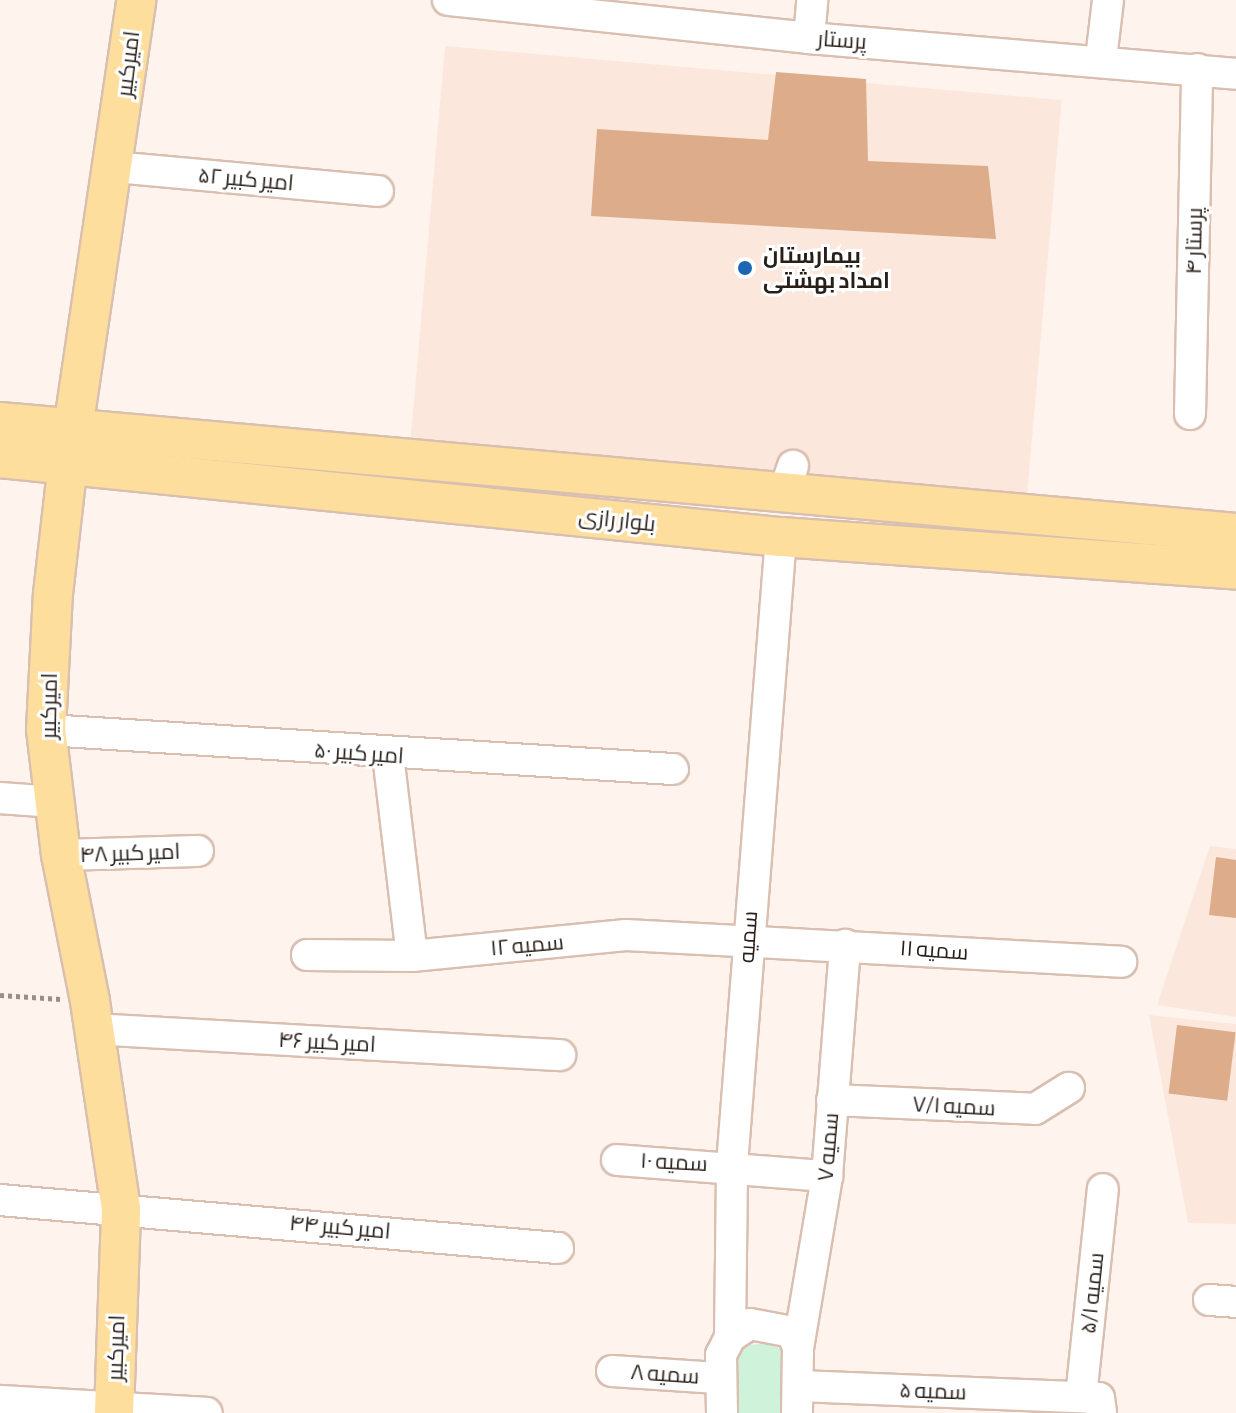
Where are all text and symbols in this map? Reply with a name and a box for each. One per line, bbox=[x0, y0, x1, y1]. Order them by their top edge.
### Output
street label: پرستار bbox=[816, 25, 868, 55]
street label: امیرکبیر bbox=[111, 29, 145, 99]
street label: امیر کبیر ۵۲ bbox=[197, 162, 295, 196]
street label: پرستار ۴ bbox=[1180, 207, 1208, 275]
place label: بیمارستان امداد بهشتی bbox=[763, 242, 890, 294]
marker: بیمارستان امداد بهشتی bbox=[734, 257, 756, 279]
street label: بلوار رازی bbox=[577, 503, 657, 537]
street label: امیرکبیر bbox=[35, 673, 63, 739]
street label: امیر کبیر ۵۰ bbox=[313, 737, 405, 769]
street label: امیر کبیر ۴۸ bbox=[79, 838, 181, 868]
street label: سمیه bbox=[733, 910, 763, 964]
street label: سمیه ۱۲ bbox=[489, 929, 565, 961]
street label: سمیه ۱۱ bbox=[899, 934, 969, 966]
street label: امیر کبیر ۴۶ bbox=[278, 1026, 376, 1058]
street label: سمیه ۷/۱ bbox=[912, 1091, 996, 1121]
street label: سمیه ۷ bbox=[812, 1111, 844, 1183]
street label: سمیه ۱۰ bbox=[640, 1147, 708, 1177]
street label: امیر کبیر ۴۴ bbox=[288, 1209, 392, 1245]
street label: سمیه ۵/۱ bbox=[1075, 1251, 1109, 1335]
street label: امیرکبیر bbox=[102, 1314, 130, 1382]
street label: سمیه ۸ bbox=[630, 1358, 700, 1390]
street label: سمیه ۵ bbox=[899, 1377, 967, 1405]

